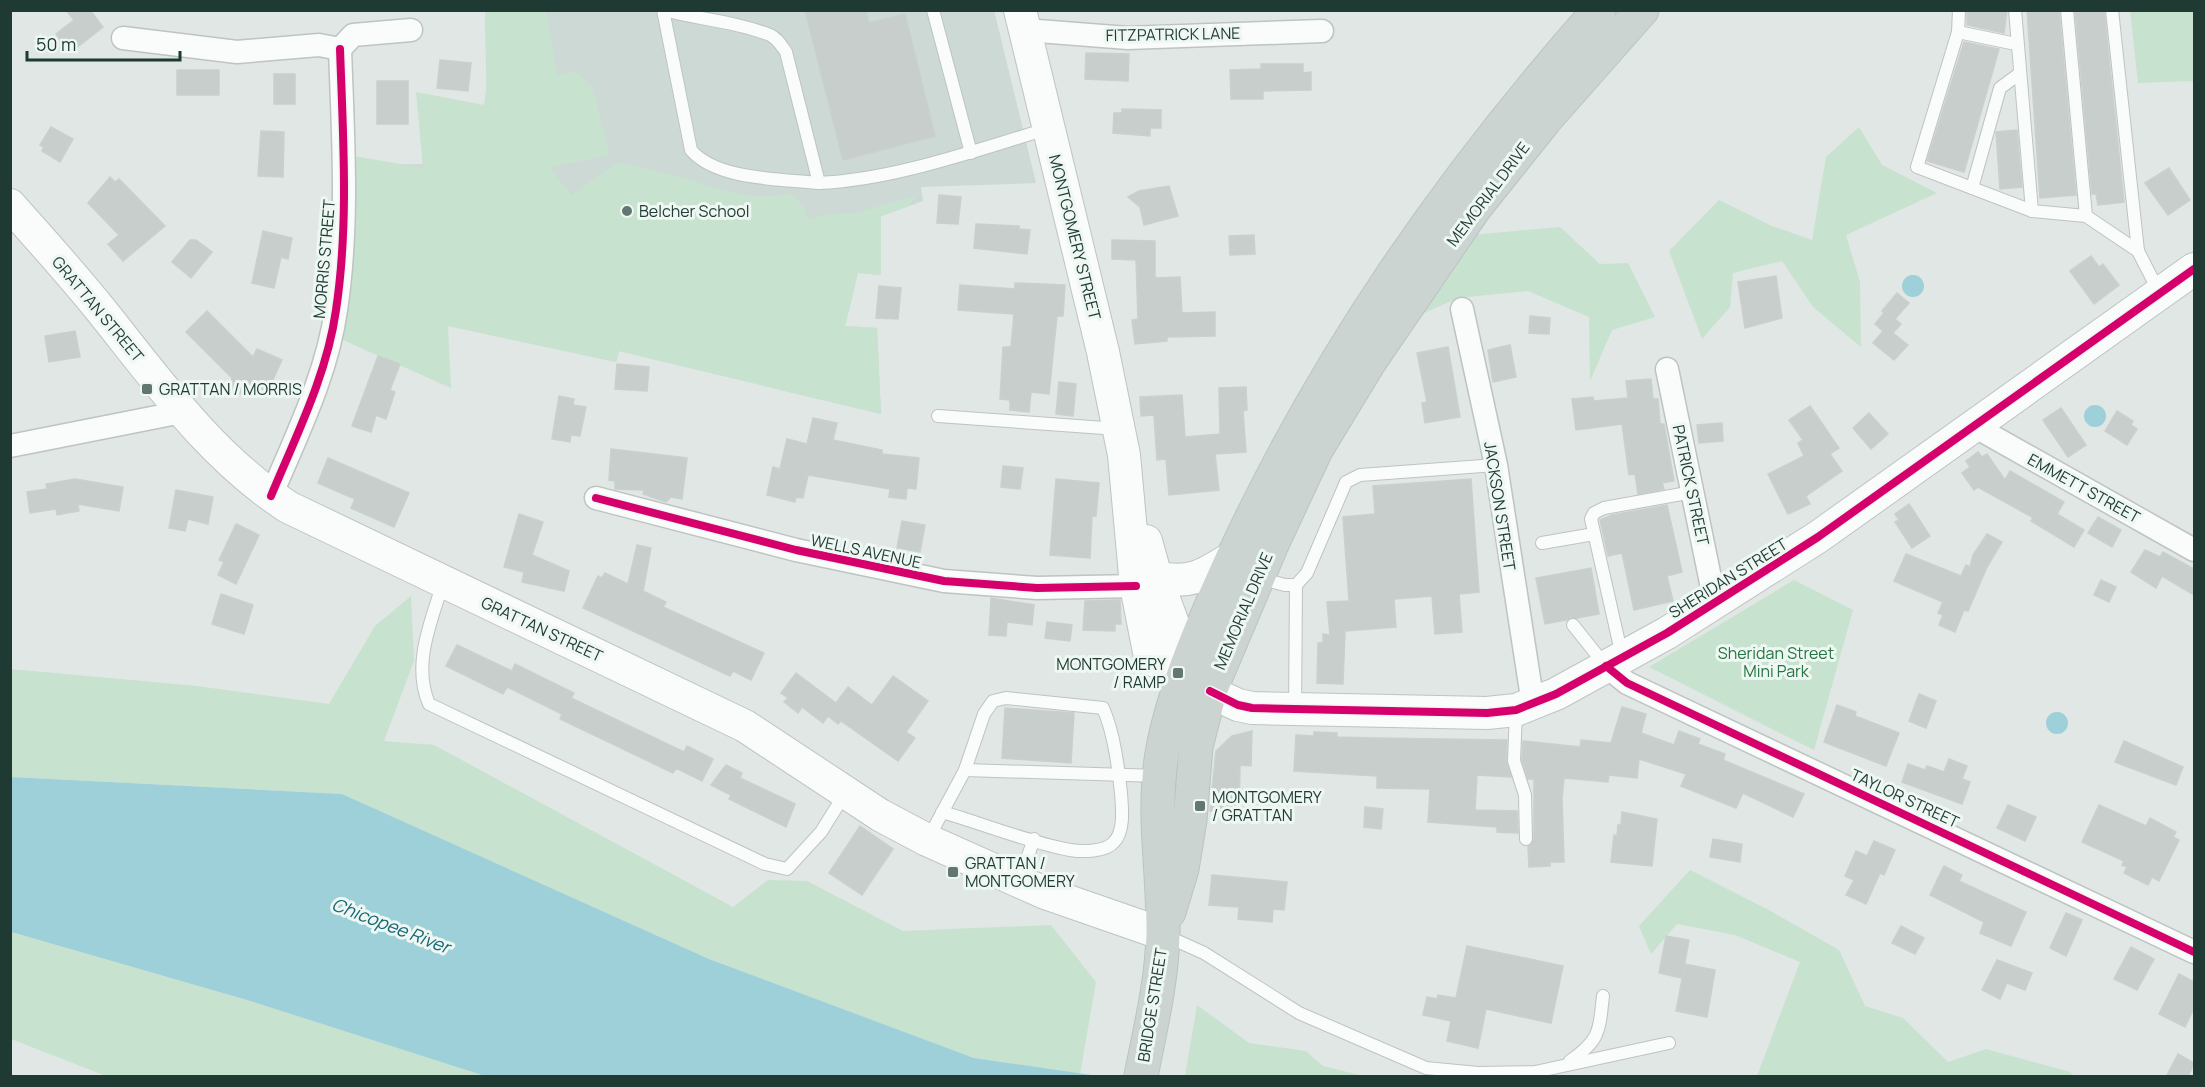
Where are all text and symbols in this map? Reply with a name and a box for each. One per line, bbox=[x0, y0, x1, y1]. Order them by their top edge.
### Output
street label: FITZPATRICK LANE bbox=[1105, 22, 1241, 46]
scale bar bbox=[27, 24, 180, 62]
text: 50 m bbox=[36, 32, 76, 56]
street label: MEMORIAL DRIVE bbox=[1441, 137, 1535, 251]
street label: MONTGOMERY STREET bbox=[1044, 152, 1106, 322]
street label: MORRIS STREET bbox=[308, 198, 340, 319]
place label: Belcher School bbox=[639, 200, 749, 222]
marker: Belcher School bbox=[620, 204, 634, 218]
street label: GRATTAN STREET bbox=[47, 251, 149, 367]
place label: GRATTAN / MORRIS bbox=[159, 378, 302, 400]
marker: GRATTAN / MORRIS bbox=[140, 382, 154, 396]
street label: PATRICK STREET bbox=[1668, 423, 1715, 548]
street label: JACKSON STREET bbox=[1479, 440, 1521, 572]
street label: EMMETT STREET bbox=[2024, 448, 2144, 528]
street label: WELLS AVENUE bbox=[809, 529, 923, 573]
street label: SHERIDAN STREET bbox=[1665, 532, 1792, 623]
street label: MEMORIAL DRIVE bbox=[1208, 549, 1278, 673]
street label: GRATTAN STREET bbox=[478, 591, 607, 667]
park label: Sheridan Street Mini Park bbox=[1718, 642, 1834, 682]
place label: MONTGOMERY / RAMP bbox=[1056, 653, 1166, 693]
marker: MONTGOMERY / RAMP bbox=[1171, 666, 1185, 680]
street label: TAYLOR STREET bbox=[1847, 763, 1963, 833]
place label: MONTGOMERY / GRATTAN bbox=[1212, 786, 1322, 826]
marker: MONTGOMERY / GRATTAN bbox=[1193, 799, 1207, 813]
place label: GRATTAN / MONTGOMERY bbox=[965, 852, 1075, 892]
marker: GRATTAN / MONTGOMERY bbox=[946, 865, 960, 879]
water label: Chicopee River bbox=[328, 891, 456, 959]
street label: BRIDGE STREET bbox=[1132, 946, 1172, 1064]

